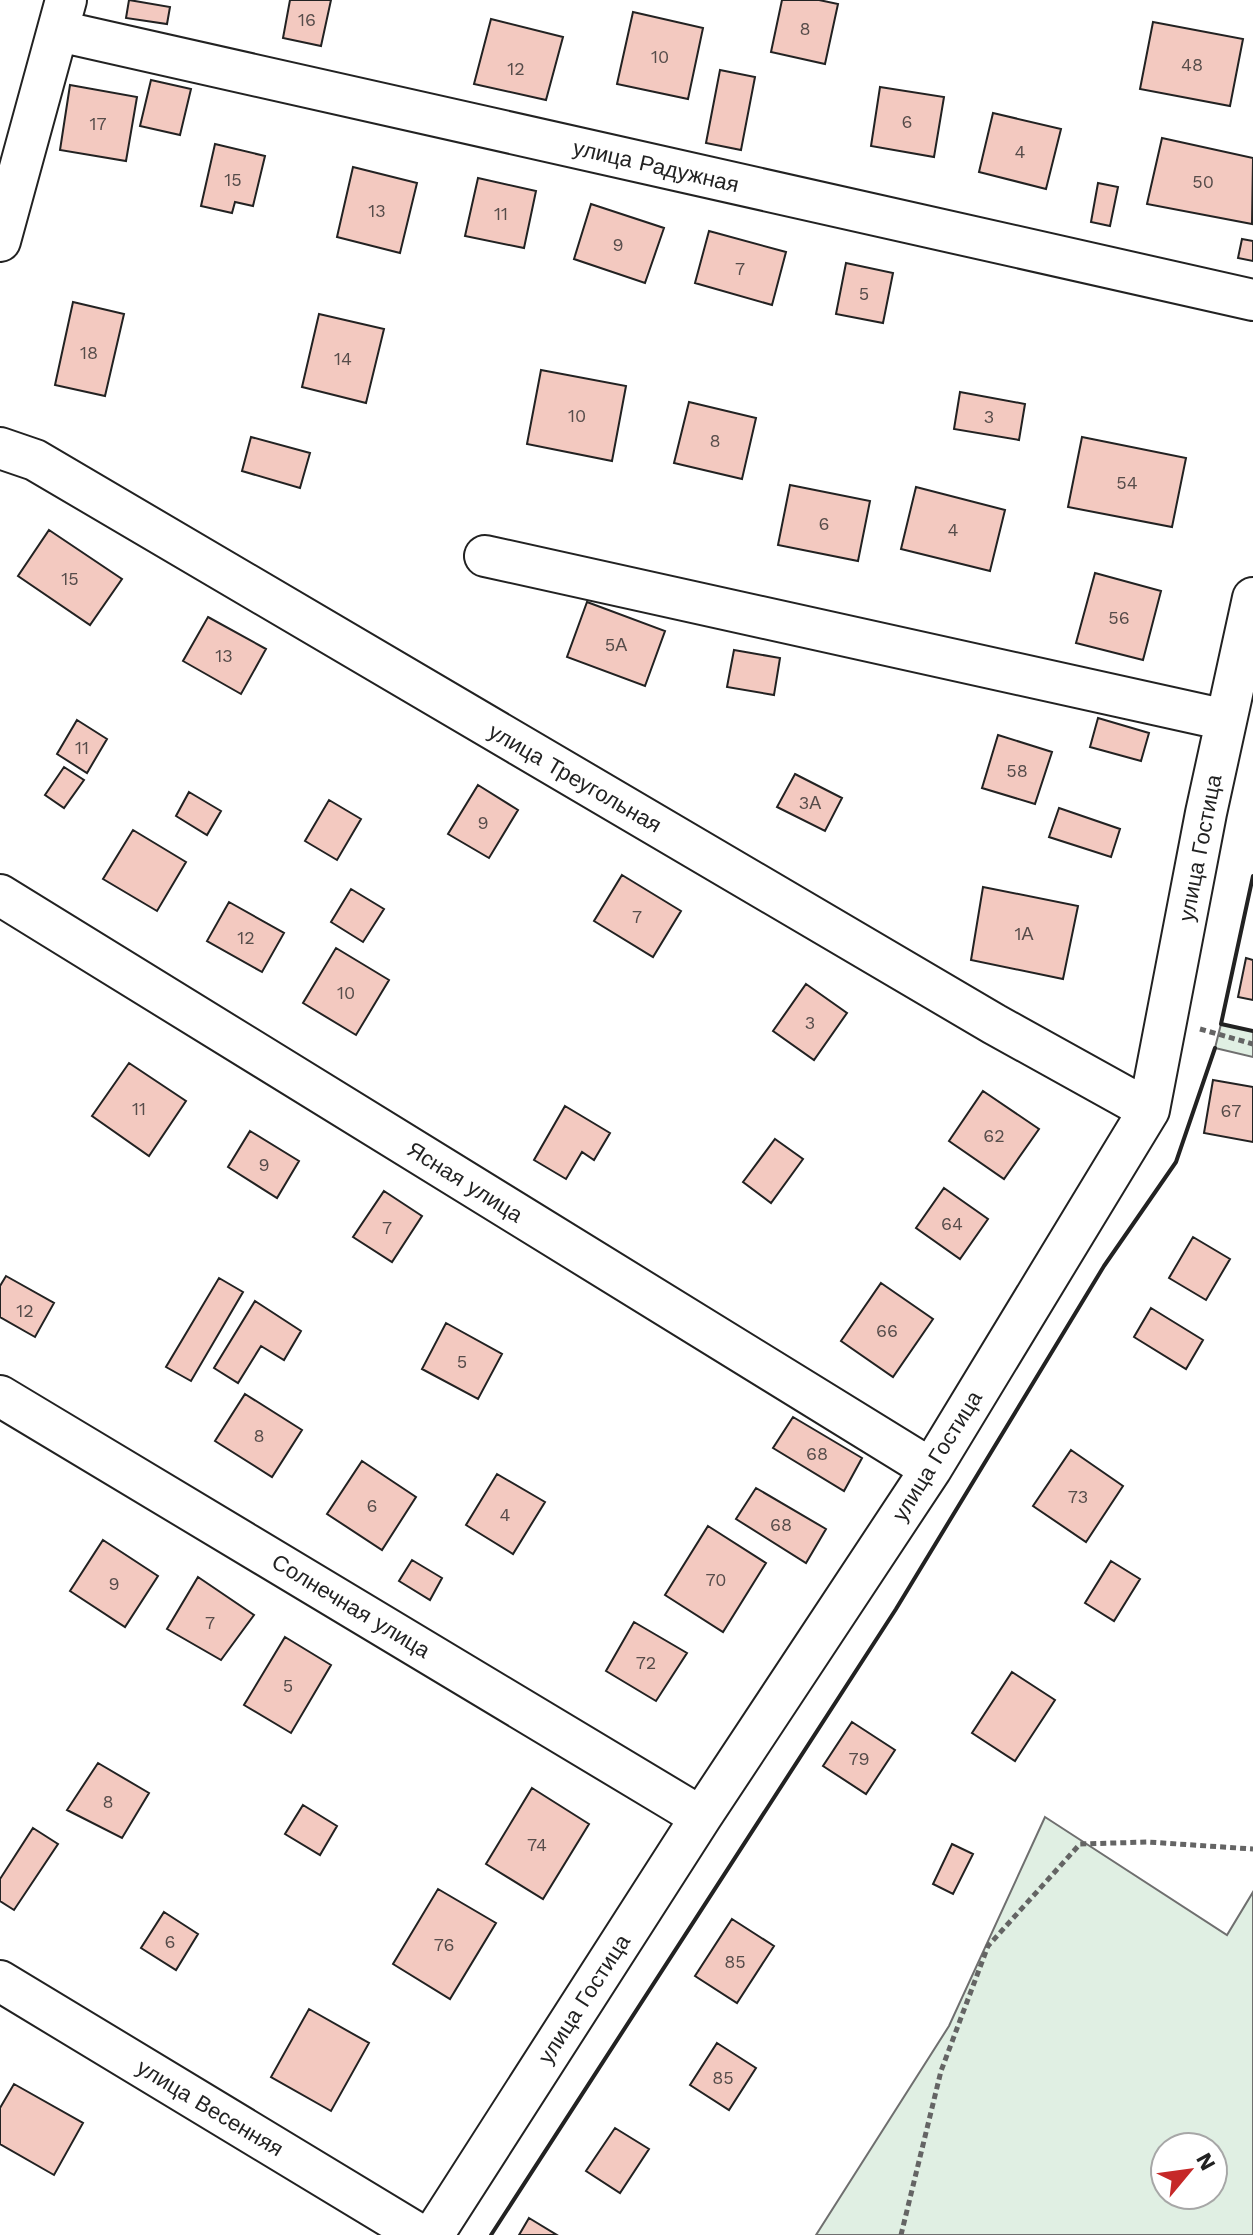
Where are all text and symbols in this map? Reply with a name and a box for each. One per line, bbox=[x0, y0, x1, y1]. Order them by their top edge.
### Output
house number: 16 bbox=[298, 9, 316, 30]
house number: 8 bbox=[799, 18, 811, 39]
house number: 10 bbox=[651, 46, 669, 67]
house number: 48 bbox=[1181, 54, 1203, 75]
house number: 12 bbox=[507, 58, 525, 79]
house number: 6 bbox=[902, 111, 912, 132]
house number: 17 bbox=[89, 113, 107, 134]
street label: улица Радужная bbox=[571, 135, 741, 197]
house number: 4 bbox=[1015, 141, 1026, 162]
house number: 15 bbox=[224, 169, 242, 190]
house number: 50 bbox=[1192, 171, 1214, 192]
house number: 13 bbox=[368, 200, 386, 221]
house number: 11 bbox=[494, 203, 508, 224]
house number: 9 bbox=[612, 234, 624, 255]
house number: 7 bbox=[735, 258, 745, 279]
house number: 5 bbox=[859, 283, 869, 304]
house number: 18 bbox=[80, 342, 98, 363]
house number: 14 bbox=[334, 348, 352, 369]
house number: 10 bbox=[568, 405, 586, 426]
house number: 3 bbox=[984, 406, 994, 427]
house number: 8 bbox=[709, 430, 721, 451]
house number: 54 bbox=[1116, 472, 1138, 493]
house number: 6 bbox=[819, 513, 829, 534]
house number: 4 bbox=[948, 519, 959, 540]
house number: 15 bbox=[61, 568, 79, 589]
house number: 56 bbox=[1108, 607, 1130, 628]
house number: 5А bbox=[605, 634, 627, 655]
house number: 13 bbox=[215, 645, 233, 666]
street label: улица Треугольная bbox=[484, 718, 666, 838]
house number: 11 bbox=[75, 737, 89, 758]
house number: 58 bbox=[1006, 760, 1028, 781]
street label: улица Гостица bbox=[1174, 772, 1227, 923]
house number: 3А bbox=[799, 792, 821, 813]
house number: 9 bbox=[477, 812, 489, 833]
house number: 7 bbox=[632, 906, 642, 927]
house number: 1А bbox=[1014, 923, 1034, 944]
house number: 12 bbox=[237, 927, 255, 948]
house number: 10 bbox=[337, 982, 355, 1003]
house number: 3 bbox=[805, 1012, 815, 1033]
house number: 11 bbox=[132, 1098, 146, 1119]
house number: 67 bbox=[1221, 1100, 1241, 1121]
house number: 62 bbox=[983, 1125, 1005, 1146]
street label: Ясная улица bbox=[403, 1137, 528, 1228]
house number: 9 bbox=[258, 1154, 270, 1175]
house number: 64 bbox=[941, 1213, 963, 1234]
house number: 7 bbox=[382, 1217, 392, 1238]
house number: 12 bbox=[16, 1300, 34, 1321]
house number: 66 bbox=[876, 1320, 898, 1341]
house number: 5 bbox=[457, 1351, 467, 1372]
street label: улица Гостица bbox=[887, 1386, 987, 1526]
house number: 8 bbox=[253, 1425, 265, 1446]
house number: 68 bbox=[806, 1443, 828, 1464]
house number: 73 bbox=[1068, 1486, 1088, 1507]
house number: 6 bbox=[367, 1495, 377, 1516]
house number: 4 bbox=[500, 1504, 511, 1525]
house number: 68 bbox=[770, 1514, 792, 1535]
street label: Солнечная улица bbox=[267, 1549, 435, 1663]
house number: 70 bbox=[706, 1569, 726, 1590]
house number: 9 bbox=[108, 1573, 120, 1594]
house number: 7 bbox=[205, 1612, 215, 1633]
house number: 72 bbox=[636, 1652, 656, 1673]
house number: 5 bbox=[283, 1675, 293, 1696]
house number: 79 bbox=[848, 1748, 870, 1769]
house number: 8 bbox=[102, 1791, 114, 1812]
house number: 74 bbox=[527, 1834, 547, 1855]
street label: улица Гостица bbox=[533, 1929, 635, 2068]
house number: 6 bbox=[165, 1931, 175, 1952]
house number: 76 bbox=[434, 1934, 454, 1955]
house number: 85 bbox=[724, 1951, 746, 1972]
street label: улица Весенняя bbox=[132, 2054, 288, 2162]
house number: 85 bbox=[712, 2067, 734, 2088]
north arrow bbox=[1149, 2131, 1229, 2211]
text: N bbox=[1191, 2148, 1221, 2175]

